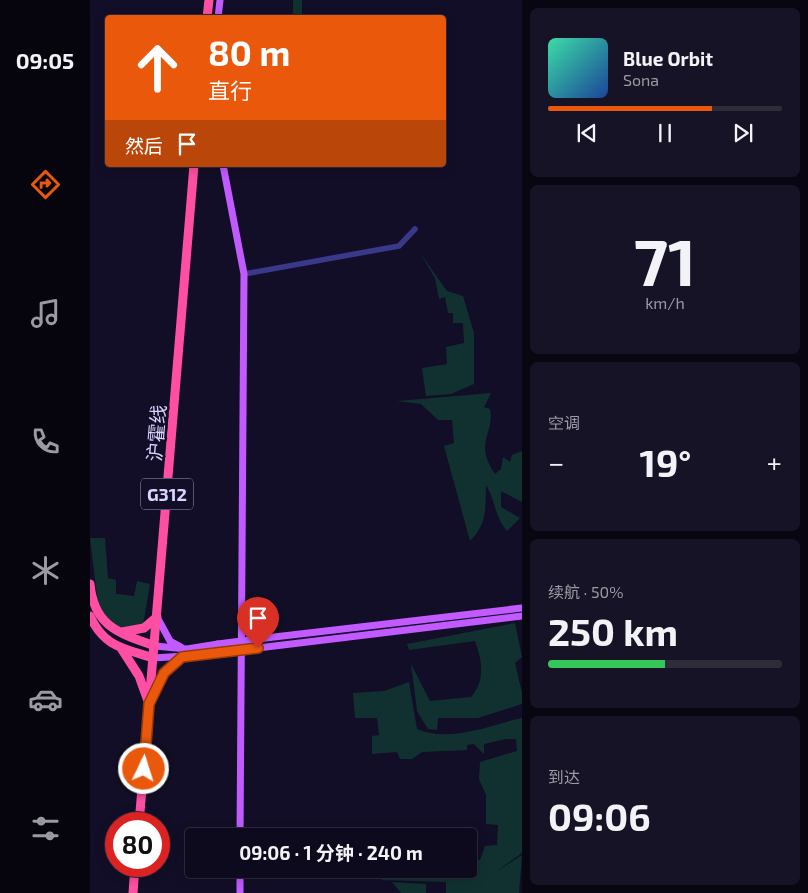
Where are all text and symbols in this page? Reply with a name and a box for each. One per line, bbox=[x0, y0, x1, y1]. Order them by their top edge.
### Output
text: 80 m bbox=[208, 31, 290, 73]
icon: ahead bbox=[125, 35, 190, 100]
text: 09:05 bbox=[16, 47, 74, 73]
text: Blue Orbit bbox=[623, 47, 713, 70]
text: Sona bbox=[623, 70, 659, 89]
text: 直行 bbox=[208, 77, 252, 103]
icon: previous bbox=[573, 119, 601, 147]
icon: pause bbox=[651, 119, 679, 147]
icon: next bbox=[729, 119, 757, 147]
icon: arrive bbox=[173, 130, 201, 158]
text: 然后 bbox=[125, 134, 163, 157]
icon: directions bbox=[28, 167, 63, 202]
text: 71 bbox=[634, 221, 696, 299]
text: km/h bbox=[645, 293, 685, 312]
icon: music bbox=[28, 296, 63, 331]
street label: 沪霍线 bbox=[142, 404, 170, 462]
text: 空调 bbox=[548, 413, 580, 432]
icon: phone bbox=[28, 424, 63, 459]
text: 19° bbox=[640, 439, 691, 485]
text: − bbox=[548, 445, 564, 479]
text: + bbox=[767, 445, 782, 479]
road number: G312 bbox=[141, 478, 193, 509]
icon: climate bbox=[28, 553, 63, 588]
text: 续航 · 50% bbox=[548, 582, 623, 601]
pin bbox=[237, 597, 279, 648]
icon: arrive bbox=[244, 604, 272, 632]
text: 250 km bbox=[548, 608, 678, 654]
icon: car bbox=[28, 682, 63, 717]
position arrow bbox=[117, 742, 169, 794]
text: 到达 bbox=[548, 767, 580, 786]
text: 09:06 bbox=[548, 793, 651, 839]
icon: filters bbox=[28, 811, 63, 846]
speed limit sign: 80 bbox=[105, 812, 170, 877]
text: 09:06 · 1 分钟 · 240 m bbox=[239, 841, 423, 864]

